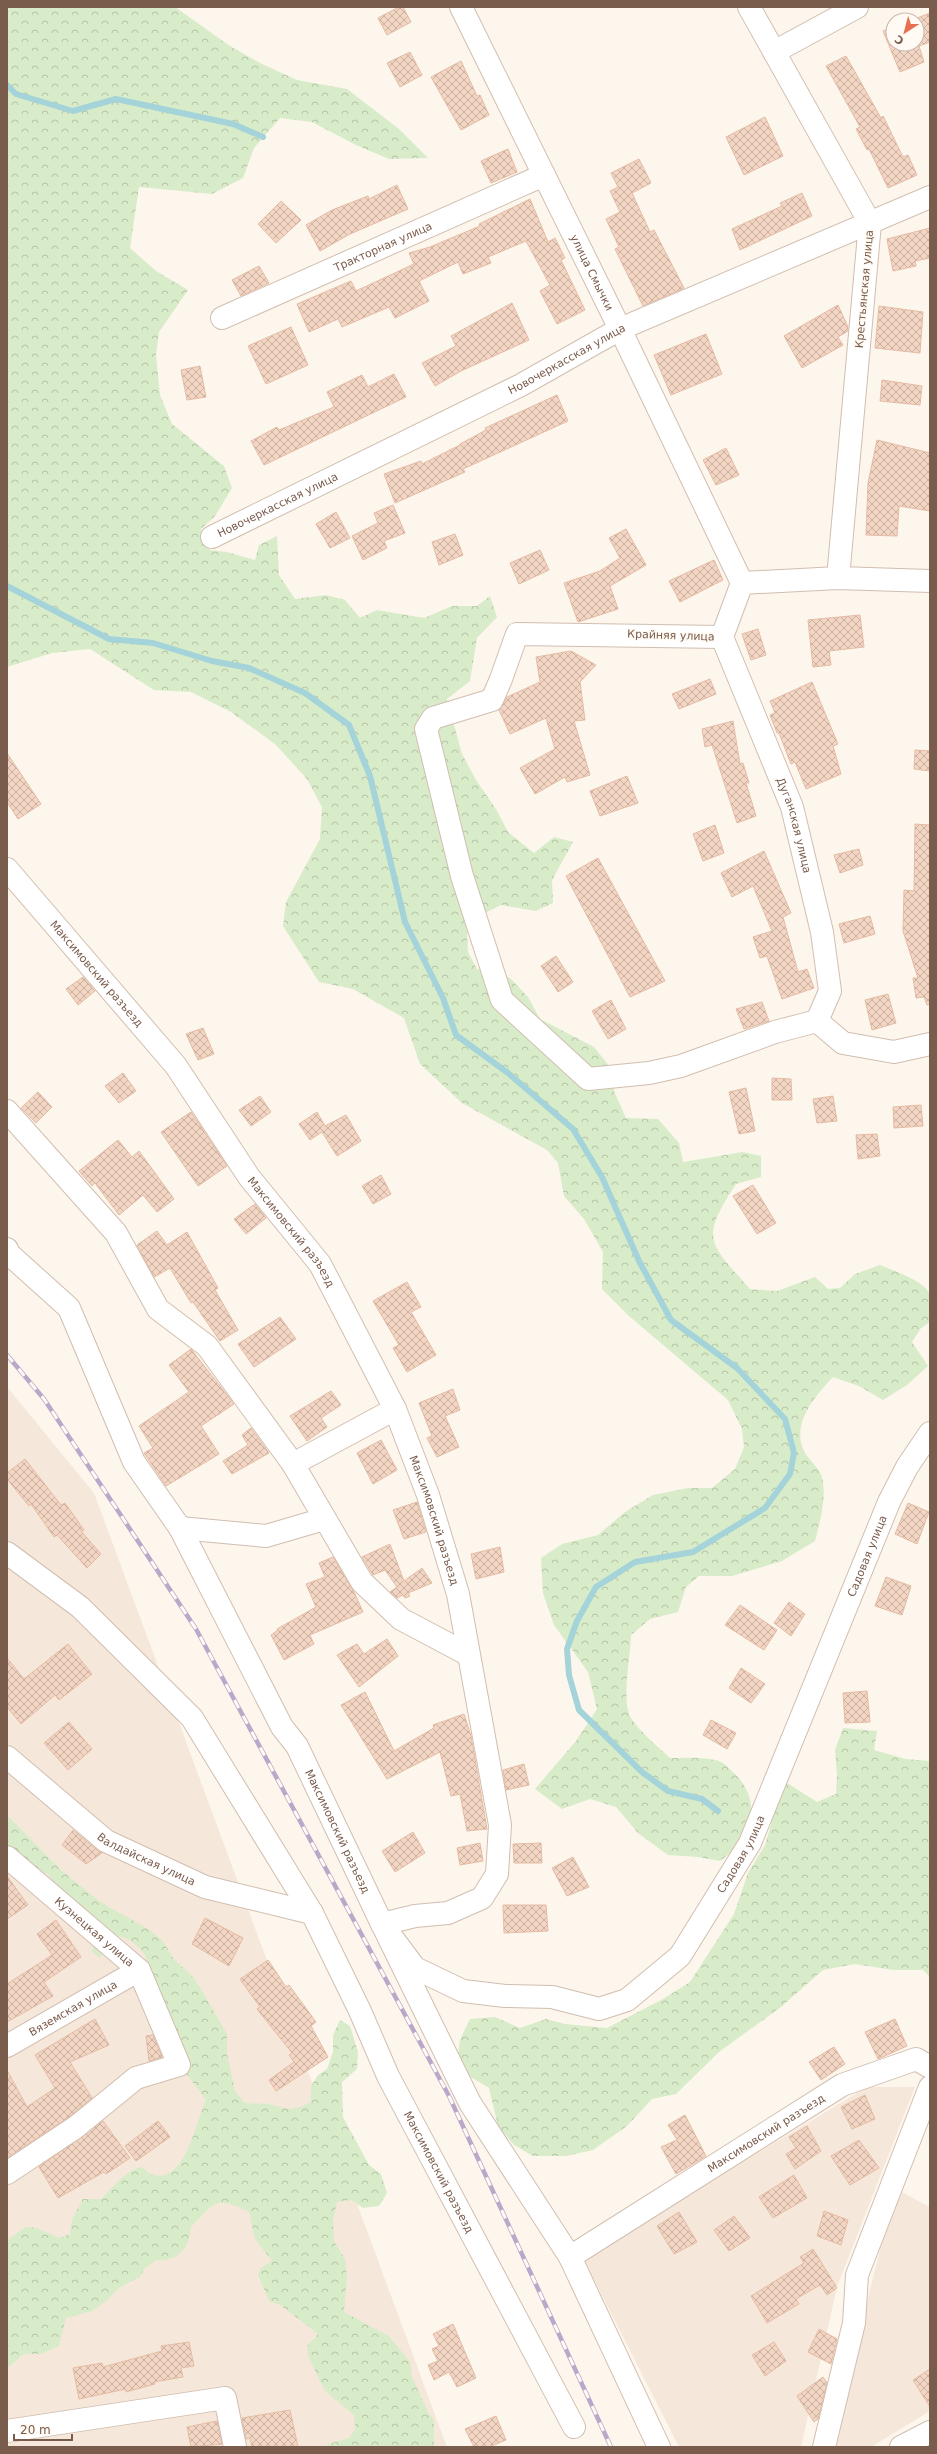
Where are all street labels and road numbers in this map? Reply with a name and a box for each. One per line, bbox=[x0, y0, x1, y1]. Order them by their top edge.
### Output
street label: Тракторная улица bbox=[331, 220, 434, 275]
street label: Крестьянская улица bbox=[853, 229, 876, 349]
street label: улица Смычки bbox=[567, 232, 616, 313]
street label: Новочеркасская улица bbox=[506, 321, 627, 397]
street label: Новочеркасская улица bbox=[215, 470, 340, 540]
street label: Крайняя улица bbox=[627, 627, 715, 644]
street label: Дуганская улица bbox=[774, 776, 814, 875]
street label: Максимовский разъезд bbox=[47, 918, 146, 1030]
street label: Максимовский разъезд bbox=[245, 1175, 337, 1290]
street label: Максимовский разъезд bbox=[406, 1454, 461, 1587]
street label: Садовая улица bbox=[845, 1513, 890, 1599]
street label: Максимовский разъезд bbox=[302, 1767, 373, 1896]
street label: Садовая улица bbox=[715, 1813, 768, 1896]
street label: Валдайская улица bbox=[94, 1830, 197, 1889]
street label: Кузнецкая улица bbox=[52, 1895, 136, 1970]
street label: Вяземская улица bbox=[27, 1978, 120, 2039]
street label: Максимовский разъезд bbox=[705, 2091, 828, 2175]
street label: Максимовский разъезд bbox=[401, 2109, 476, 2236]

